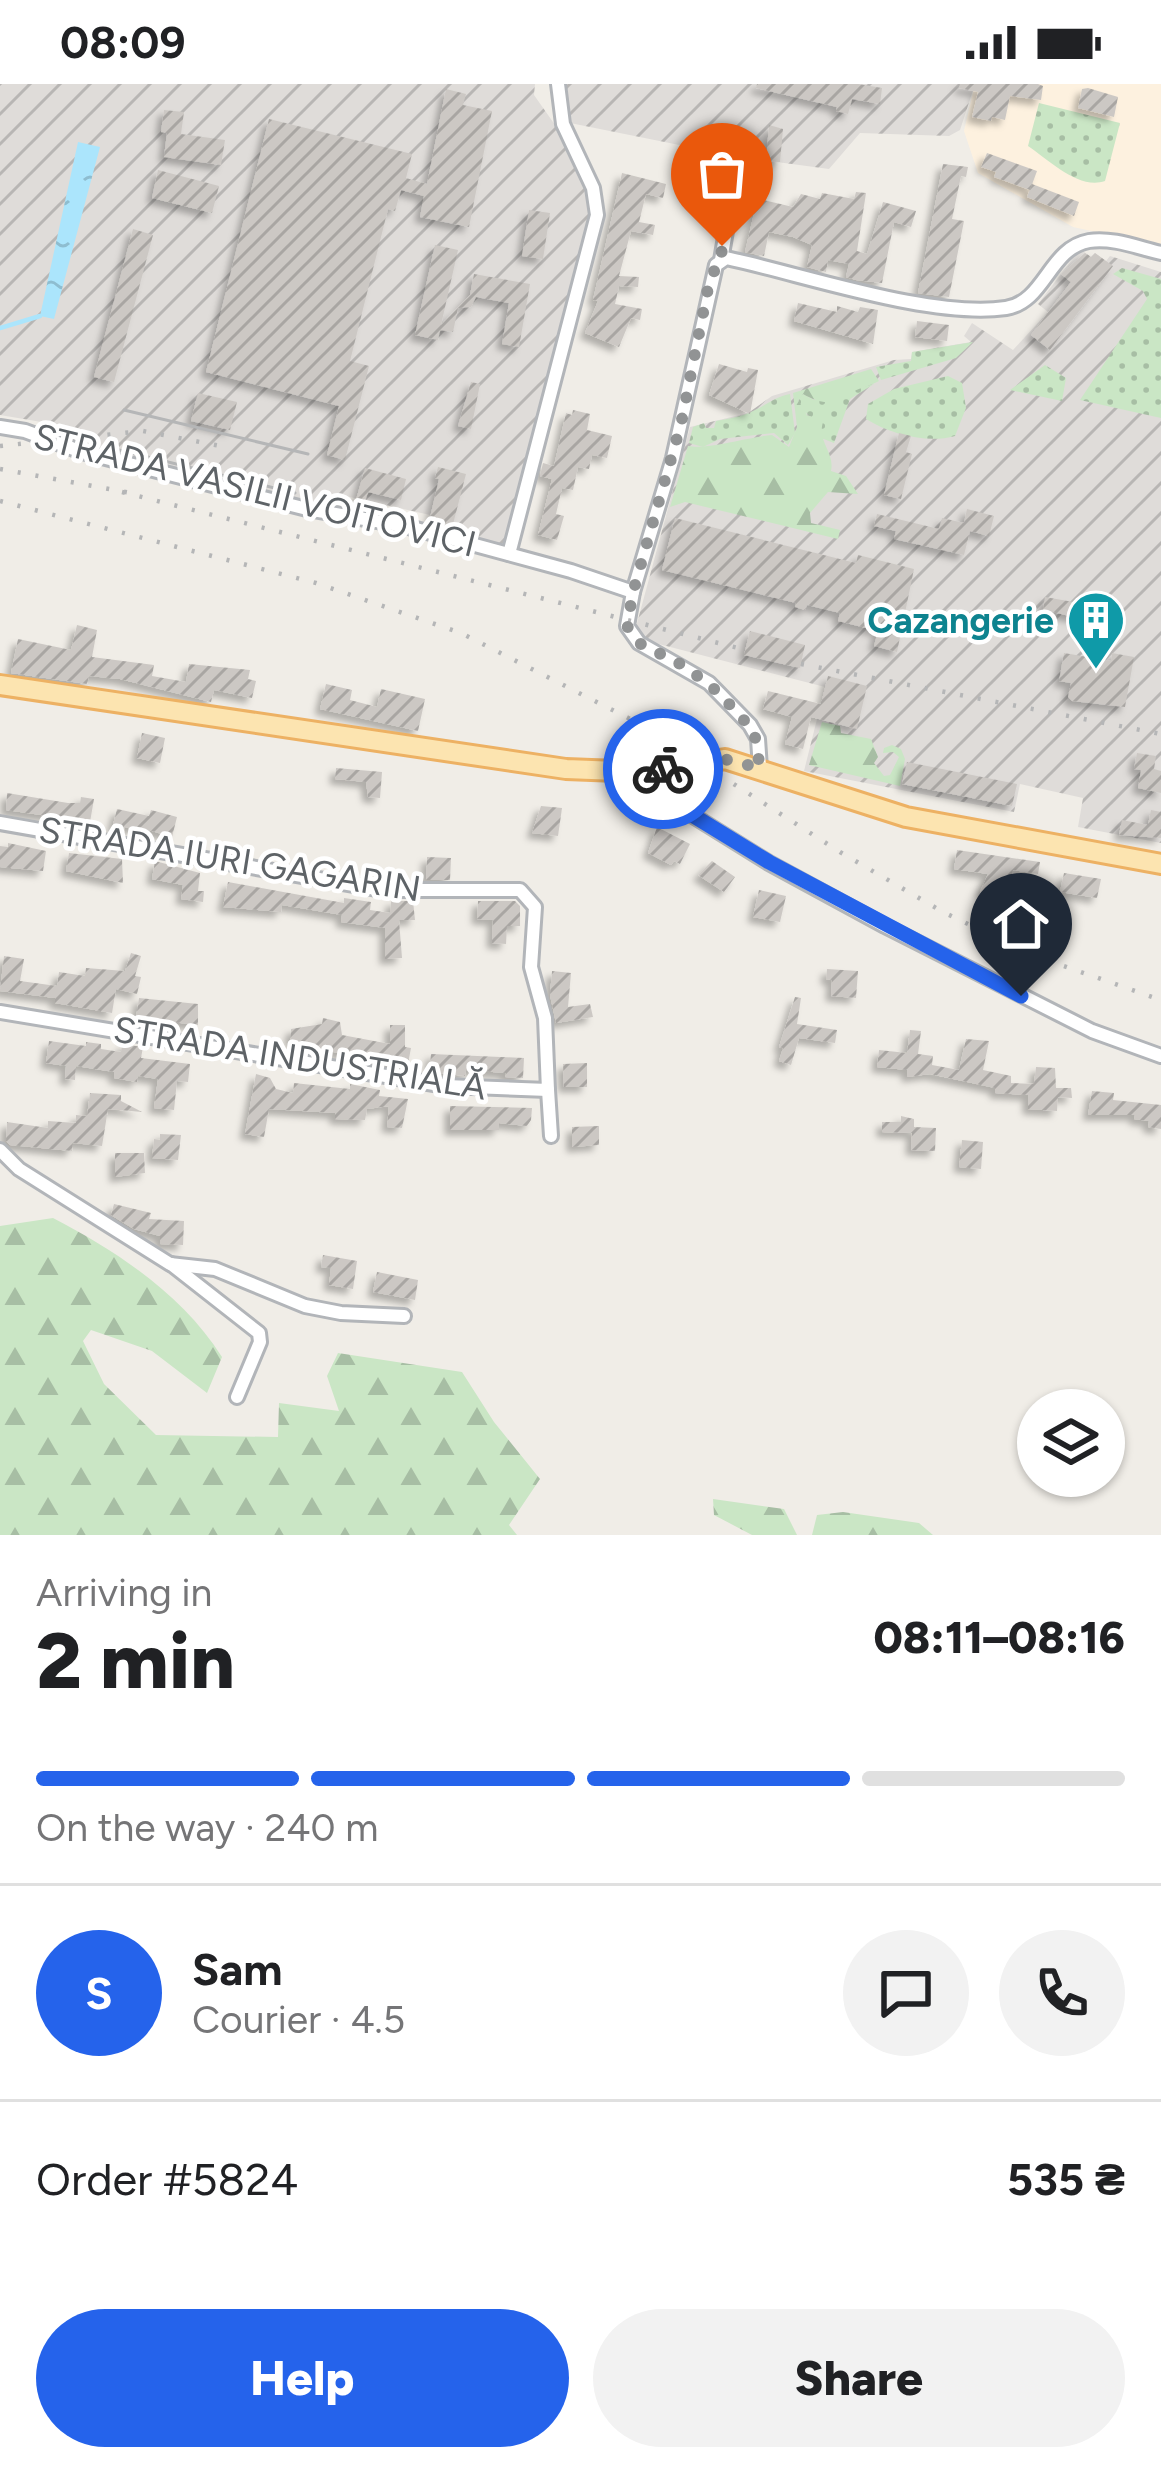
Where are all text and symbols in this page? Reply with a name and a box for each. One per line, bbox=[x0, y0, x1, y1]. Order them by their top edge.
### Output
text: 08:09 bbox=[60, 15, 186, 69]
pin bbox=[671, 123, 773, 246]
icon: bag bbox=[689, 141, 755, 207]
street label: STRADA VASILII VOITOVICI bbox=[29, 414, 481, 566]
building icon: Cazangerie bbox=[1065, 589, 1127, 671]
place label: Cazangerie bbox=[867, 599, 1054, 642]
courier bbox=[603, 709, 723, 829]
icon: bike bbox=[630, 736, 696, 802]
street label: STRADA IURI GAGARIN bbox=[36, 808, 424, 910]
pin bbox=[970, 873, 1072, 996]
icon: home bbox=[988, 891, 1054, 957]
street label: STRADA INDUSTRIALĂ bbox=[111, 1007, 490, 1109]
map controls bbox=[1017, 1389, 1125, 1497]
button: layers bbox=[1017, 1389, 1125, 1497]
text: Arriving in bbox=[36, 1569, 212, 1616]
text: 08:11–08:16 bbox=[874, 1610, 1125, 1664]
text: 2 min bbox=[36, 1614, 235, 1708]
text: On the way · 240 m bbox=[36, 1804, 378, 1851]
button: chat bbox=[843, 1930, 969, 2056]
button: phone bbox=[999, 1930, 1125, 2056]
text: Sam bbox=[192, 1942, 283, 1996]
text: S bbox=[85, 1966, 113, 2020]
text: Courier · 4.5 bbox=[192, 1996, 405, 2043]
text: Order #5824 bbox=[36, 2152, 298, 2206]
text: 535 ₴ bbox=[1007, 2152, 1125, 2206]
button: Help bbox=[36, 2309, 569, 2447]
button: Share bbox=[593, 2309, 1125, 2447]

